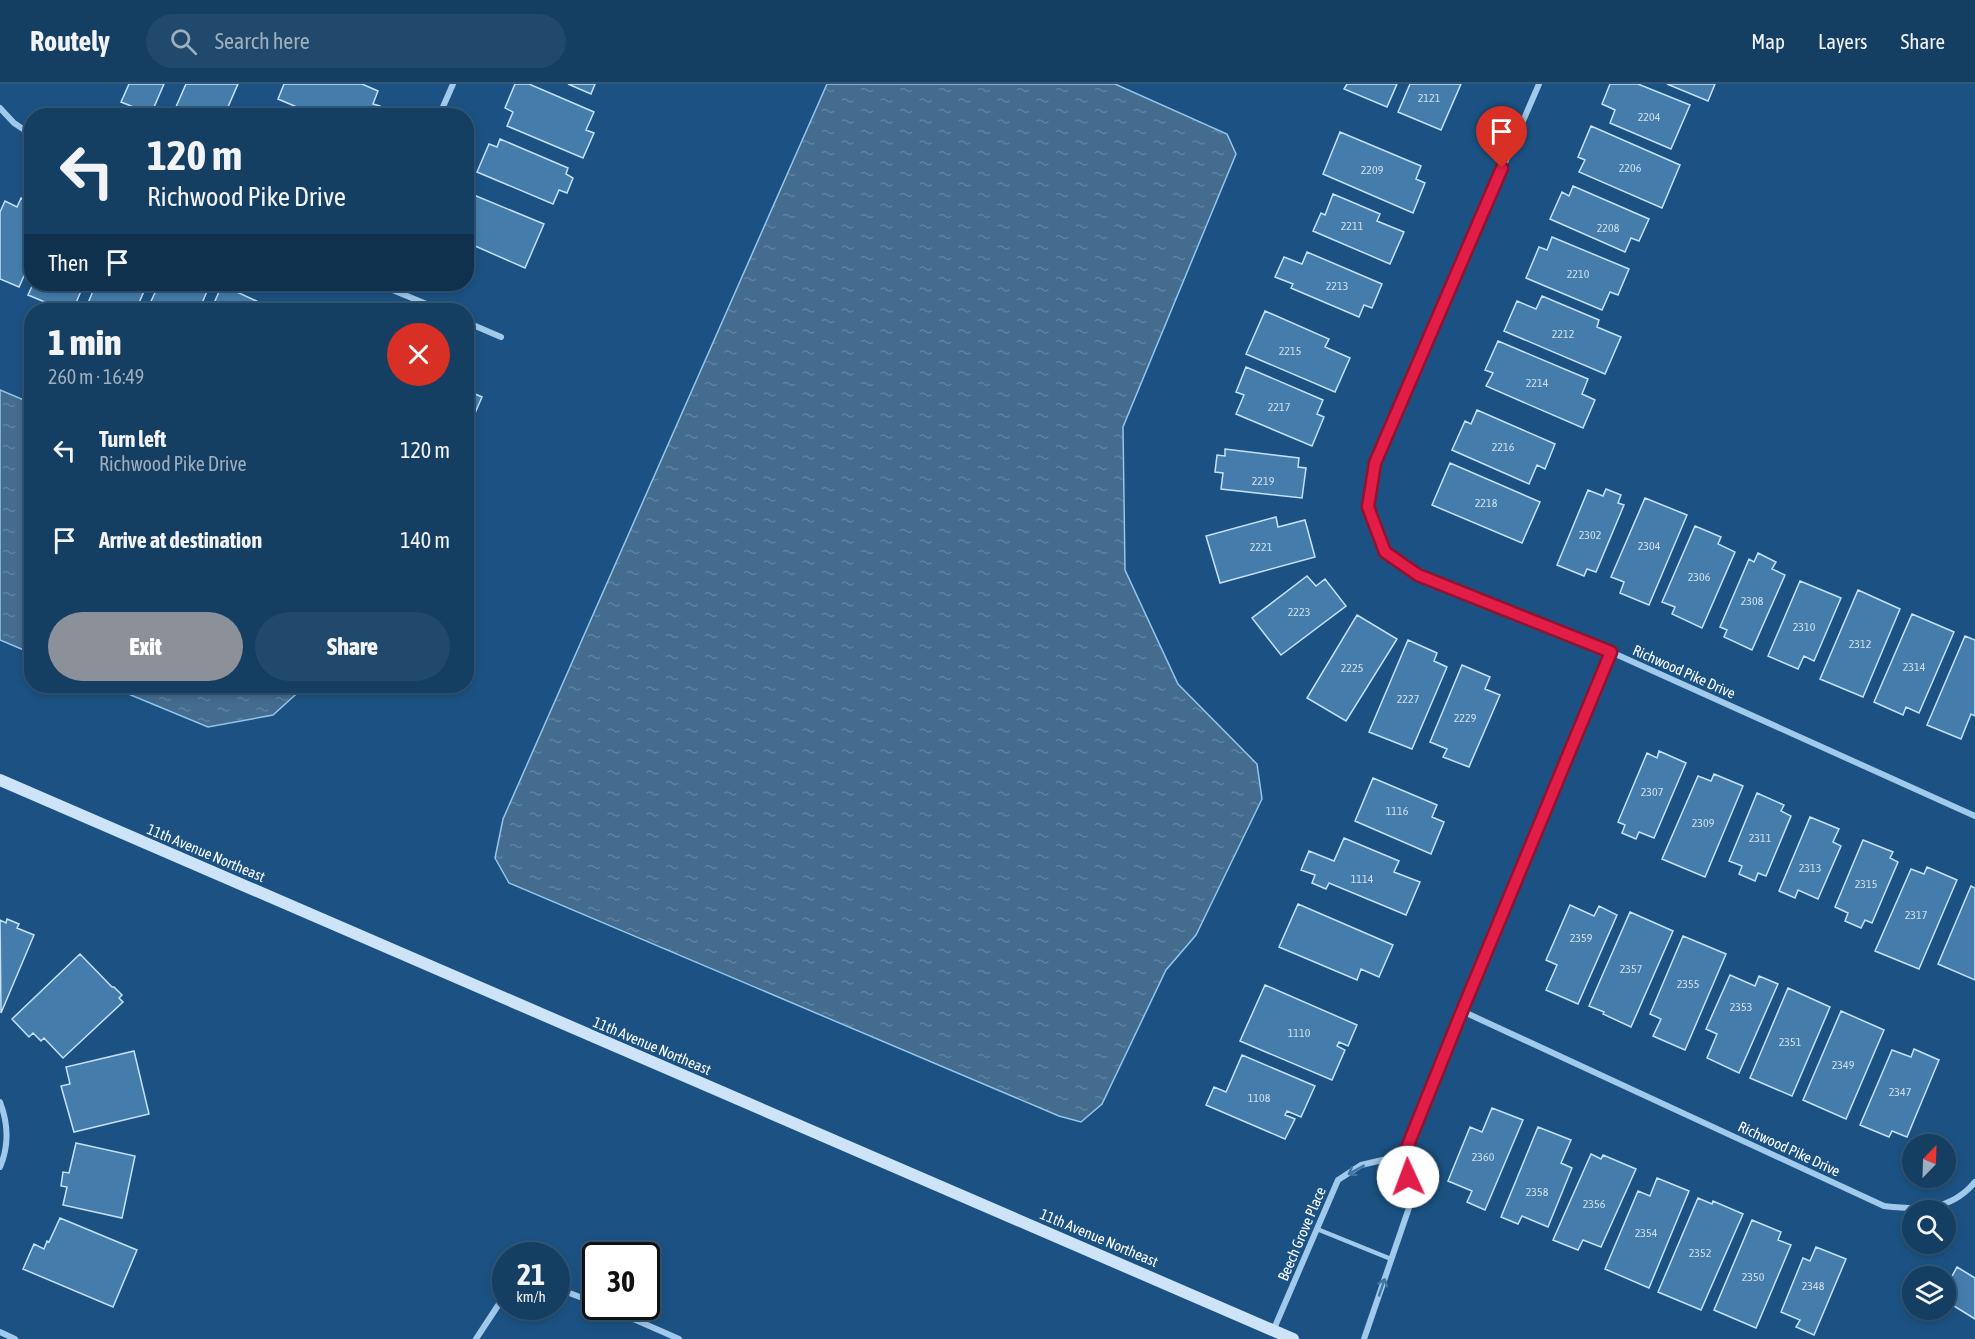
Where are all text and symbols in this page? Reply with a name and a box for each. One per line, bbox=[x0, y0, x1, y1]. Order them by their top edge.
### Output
search box bbox=[146, 14, 566, 68]
text: Routely bbox=[30, 25, 110, 57]
icon: search bbox=[167, 25, 200, 58]
text: Search here bbox=[215, 28, 310, 54]
text: Map bbox=[1751, 29, 1785, 53]
text: Layers bbox=[1818, 29, 1868, 53]
text: Share bbox=[1901, 29, 1945, 53]
house number: 2121 bbox=[1418, 91, 1441, 105]
pin bbox=[1476, 106, 1527, 168]
house number: 2204 bbox=[1638, 110, 1661, 124]
icon: arrive bbox=[1485, 115, 1518, 148]
text: 120 m bbox=[147, 131, 242, 179]
icon: left bbox=[48, 132, 126, 210]
house number: 2206 bbox=[1619, 161, 1642, 175]
house number: 2209 bbox=[1361, 163, 1384, 177]
text: Richwood Pike Drive bbox=[147, 181, 346, 212]
house number: 2211 bbox=[1341, 219, 1364, 233]
house number: 2208 bbox=[1597, 221, 1620, 235]
icon: arrive bbox=[101, 246, 134, 279]
text: Then bbox=[48, 250, 89, 276]
house number: 2210 bbox=[1567, 267, 1590, 281]
house number: 2213 bbox=[1326, 279, 1348, 293]
text: 1 min bbox=[48, 321, 122, 363]
button: close bbox=[387, 323, 450, 386]
house number: 2212 bbox=[1552, 327, 1574, 341]
house number: 2215 bbox=[1279, 344, 1301, 358]
text: 260 m · 16:49 bbox=[48, 365, 144, 388]
house number: 2214 bbox=[1526, 376, 1549, 390]
house number: 2217 bbox=[1268, 400, 1291, 414]
text: Turn left bbox=[99, 426, 166, 452]
icon: left bbox=[48, 434, 81, 467]
text: 120 m bbox=[400, 437, 450, 463]
house number: 2216 bbox=[1492, 440, 1515, 454]
text: Richwood Pike Drive bbox=[99, 452, 247, 475]
house number: 2219 bbox=[1252, 474, 1275, 488]
house number: 2218 bbox=[1475, 496, 1498, 510]
icon: arrive bbox=[48, 524, 81, 557]
text: Arrive at destination bbox=[99, 527, 262, 553]
text: 140 m bbox=[400, 527, 450, 553]
house number: 2302 bbox=[1579, 528, 1601, 542]
house number: 2304 bbox=[1638, 539, 1661, 553]
house number: 2221 bbox=[1250, 540, 1273, 554]
house number: 2306 bbox=[1688, 570, 1711, 584]
house number: 2308 bbox=[1741, 594, 1764, 608]
house number: 2223 bbox=[1288, 605, 1310, 619]
button: Exit bbox=[48, 612, 243, 681]
button: Share bbox=[255, 612, 450, 681]
house number: 2310 bbox=[1793, 620, 1816, 634]
house number: 2312 bbox=[1849, 637, 1871, 651]
street label: Richwood Pike Drive bbox=[1630, 641, 1738, 702]
house number: 2314 bbox=[1903, 660, 1926, 674]
house number: 2225 bbox=[1341, 661, 1363, 675]
house number: 2227 bbox=[1397, 692, 1420, 706]
house number: 2229 bbox=[1454, 711, 1477, 725]
house number: 2307 bbox=[1641, 785, 1664, 799]
house number: 1116 bbox=[1386, 804, 1409, 818]
house number: 2309 bbox=[1692, 816, 1715, 830]
street label: 11th Avenue Northeast bbox=[145, 820, 268, 885]
house number: 2311 bbox=[1749, 831, 1772, 845]
house number: 2313 bbox=[1799, 861, 1821, 875]
house number: 1114 bbox=[1351, 872, 1374, 886]
house number: 2315 bbox=[1855, 877, 1877, 891]
house number: 2317 bbox=[1905, 908, 1928, 922]
house number: 2359 bbox=[1570, 931, 1593, 945]
house number: 2357 bbox=[1620, 962, 1643, 976]
house number: 2355 bbox=[1677, 977, 1699, 991]
house number: 2353 bbox=[1730, 1000, 1752, 1014]
street label: 11th Avenue Northeast bbox=[591, 1013, 714, 1078]
house number: 1110 bbox=[1288, 1026, 1311, 1040]
house number: 2351 bbox=[1779, 1035, 1802, 1049]
house number: 2349 bbox=[1832, 1058, 1855, 1072]
house number: 2347 bbox=[1889, 1085, 1912, 1099]
house number: 1108 bbox=[1248, 1091, 1271, 1105]
street label: Richwood Pike Drive bbox=[1735, 1117, 1843, 1180]
north arrow bbox=[1902, 1134, 1956, 1188]
map controls bbox=[1902, 1134, 1956, 1320]
position arrow bbox=[1376, 1145, 1440, 1209]
house number: 2360 bbox=[1472, 1150, 1495, 1164]
one-way arrow bbox=[1348, 1164, 1365, 1176]
street label: Beech Grove Place bbox=[1274, 1184, 1329, 1283]
house number: 2358 bbox=[1526, 1185, 1549, 1199]
house number: 2356 bbox=[1583, 1197, 1606, 1211]
button: search bbox=[1902, 1200, 1956, 1254]
street label: 11th Avenue Northeast bbox=[1038, 1205, 1161, 1270]
house number: 2354 bbox=[1635, 1226, 1658, 1240]
speed limit sign: 30 bbox=[582, 1242, 660, 1320]
house number: 2352 bbox=[1689, 1246, 1711, 1260]
text: 21 bbox=[517, 1257, 545, 1291]
button: layers bbox=[1902, 1266, 1956, 1320]
house number: 2350 bbox=[1742, 1270, 1765, 1284]
one-way arrow bbox=[1377, 1278, 1388, 1297]
house number: 2348 bbox=[1802, 1279, 1825, 1293]
text: km/h bbox=[516, 1288, 546, 1305]

